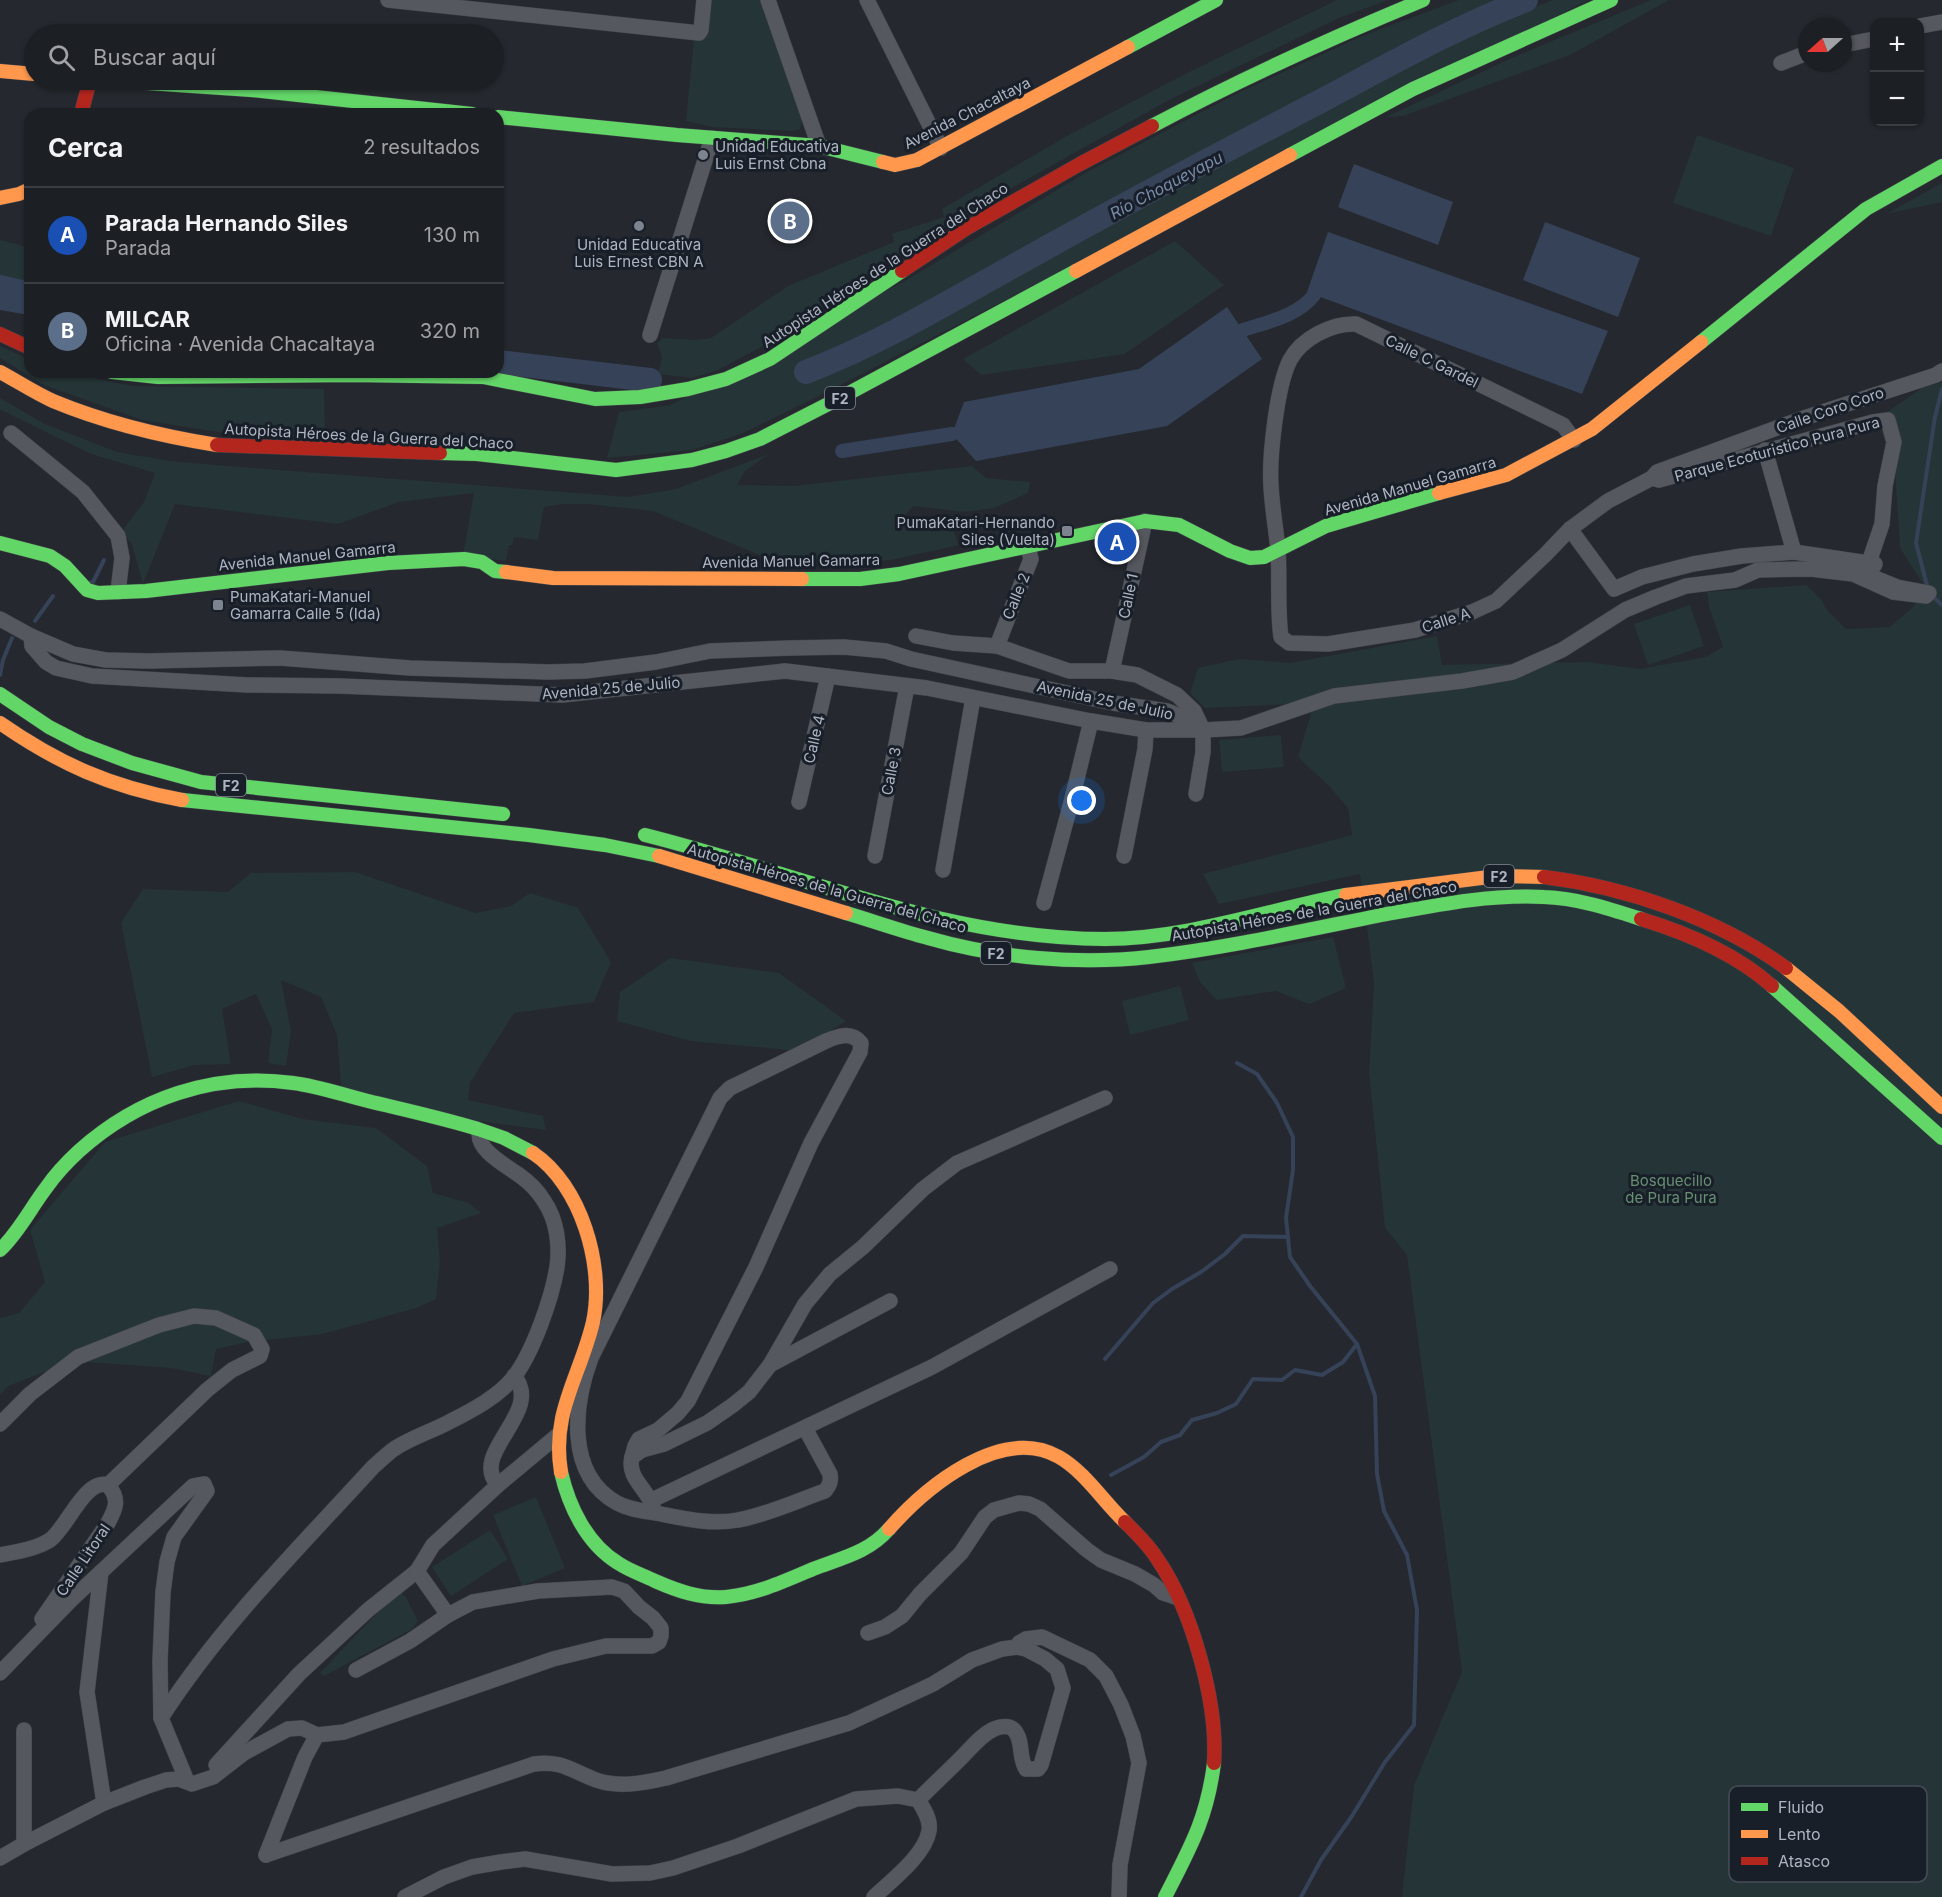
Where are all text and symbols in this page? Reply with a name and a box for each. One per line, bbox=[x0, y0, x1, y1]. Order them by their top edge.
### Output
north arrow bbox=[1798, 18, 1852, 72]
map controls bbox=[1870, 18, 1924, 126]
button: + bbox=[1870, 18, 1924, 72]
search box bbox=[24, 24, 504, 90]
icon: search bbox=[45, 41, 78, 74]
text: Buscar aquí bbox=[93, 44, 216, 70]
button: − bbox=[1870, 72, 1924, 126]
street label: Avenida Chacaltaya bbox=[900, 73, 1034, 153]
text: Cerca bbox=[48, 132, 123, 163]
text: 2 resultados bbox=[363, 135, 480, 159]
place label: Unidad Educativa Luis Ernst Cbna bbox=[715, 137, 839, 173]
water label: Río Choqueyapu bbox=[1106, 147, 1226, 223]
marker: Unidad Educativa Luis Ernst Cbna bbox=[696, 148, 710, 162]
street label: Autopista Héroes de la Guerra del Chaco bbox=[758, 178, 1012, 352]
pin: B bbox=[770, 198, 810, 244]
text: Parada Hernando Siles bbox=[105, 210, 348, 236]
marker: Unidad Educativa Luis Ernest CBN A bbox=[632, 219, 646, 233]
text: A bbox=[60, 223, 75, 247]
text: 130 m bbox=[424, 223, 480, 247]
place label: Unidad Educativa Luis Ernest CBN A bbox=[574, 235, 704, 271]
text: Parada bbox=[105, 236, 171, 260]
text: MILCAR bbox=[105, 306, 190, 332]
text: B bbox=[61, 319, 74, 343]
text: 320 m bbox=[420, 319, 480, 343]
street label: Calle C Gardel bbox=[1382, 330, 1482, 392]
text: Oficina · Avenida Chacaltaya bbox=[105, 332, 375, 356]
street label: Calle Coro Coro bbox=[1774, 383, 1886, 437]
road number: F2 bbox=[825, 387, 855, 409]
street label: Parque Ecoturistico Pura Pura bbox=[1672, 412, 1882, 486]
street label: Autopista Héroes de la Guerra del Chaco bbox=[224, 419, 514, 453]
street label: Avenida Manuel Gamarra bbox=[1322, 452, 1498, 520]
place label: PumaKatari-Hernando Siles (Vuelta) bbox=[897, 513, 1055, 549]
pin: A bbox=[1098, 520, 1136, 564]
marker: PumaKatari-Hernando Siles (Vuelta) bbox=[1060, 524, 1074, 538]
street label: Avenida Manuel Gamarra bbox=[218, 537, 396, 575]
street label: Avenida Manuel Gamarra bbox=[702, 550, 880, 572]
street label: Calle 2 bbox=[998, 570, 1034, 622]
street label: Calle 1 bbox=[1114, 572, 1142, 620]
place label: PumaKatari-Manuel Gamarra Calle 5 (Ida) bbox=[230, 587, 381, 623]
marker: PumaKatari-Manuel Gamarra Calle 5 (Ida) bbox=[211, 598, 225, 612]
street label: Calle A bbox=[1419, 603, 1473, 637]
street label: Avenida 25 de Julio bbox=[541, 672, 681, 704]
street label: Avenida 25 de Julio bbox=[1035, 676, 1175, 724]
street label: Calle 4 bbox=[799, 713, 829, 765]
street label: Calle 3 bbox=[877, 745, 905, 797]
road number: F2 bbox=[216, 774, 246, 796]
your location bbox=[1067, 786, 1096, 815]
street label: Autopista Héroes de la Guerra del Chaco bbox=[685, 839, 969, 937]
road number: F2 bbox=[1484, 865, 1514, 887]
street label: Autopista Héroes de la Guerra del Chaco bbox=[1170, 877, 1458, 945]
road number: F2 bbox=[981, 942, 1011, 964]
park label: Bosquecillo de Pura Pura bbox=[1625, 1171, 1717, 1207]
street label: Calle Litoral bbox=[52, 1520, 114, 1600]
legend bbox=[1729, 1786, 1927, 1882]
text: Fluido bbox=[1778, 1797, 1824, 1817]
text: Lento bbox=[1778, 1824, 1821, 1844]
text: Atasco bbox=[1778, 1851, 1830, 1871]

